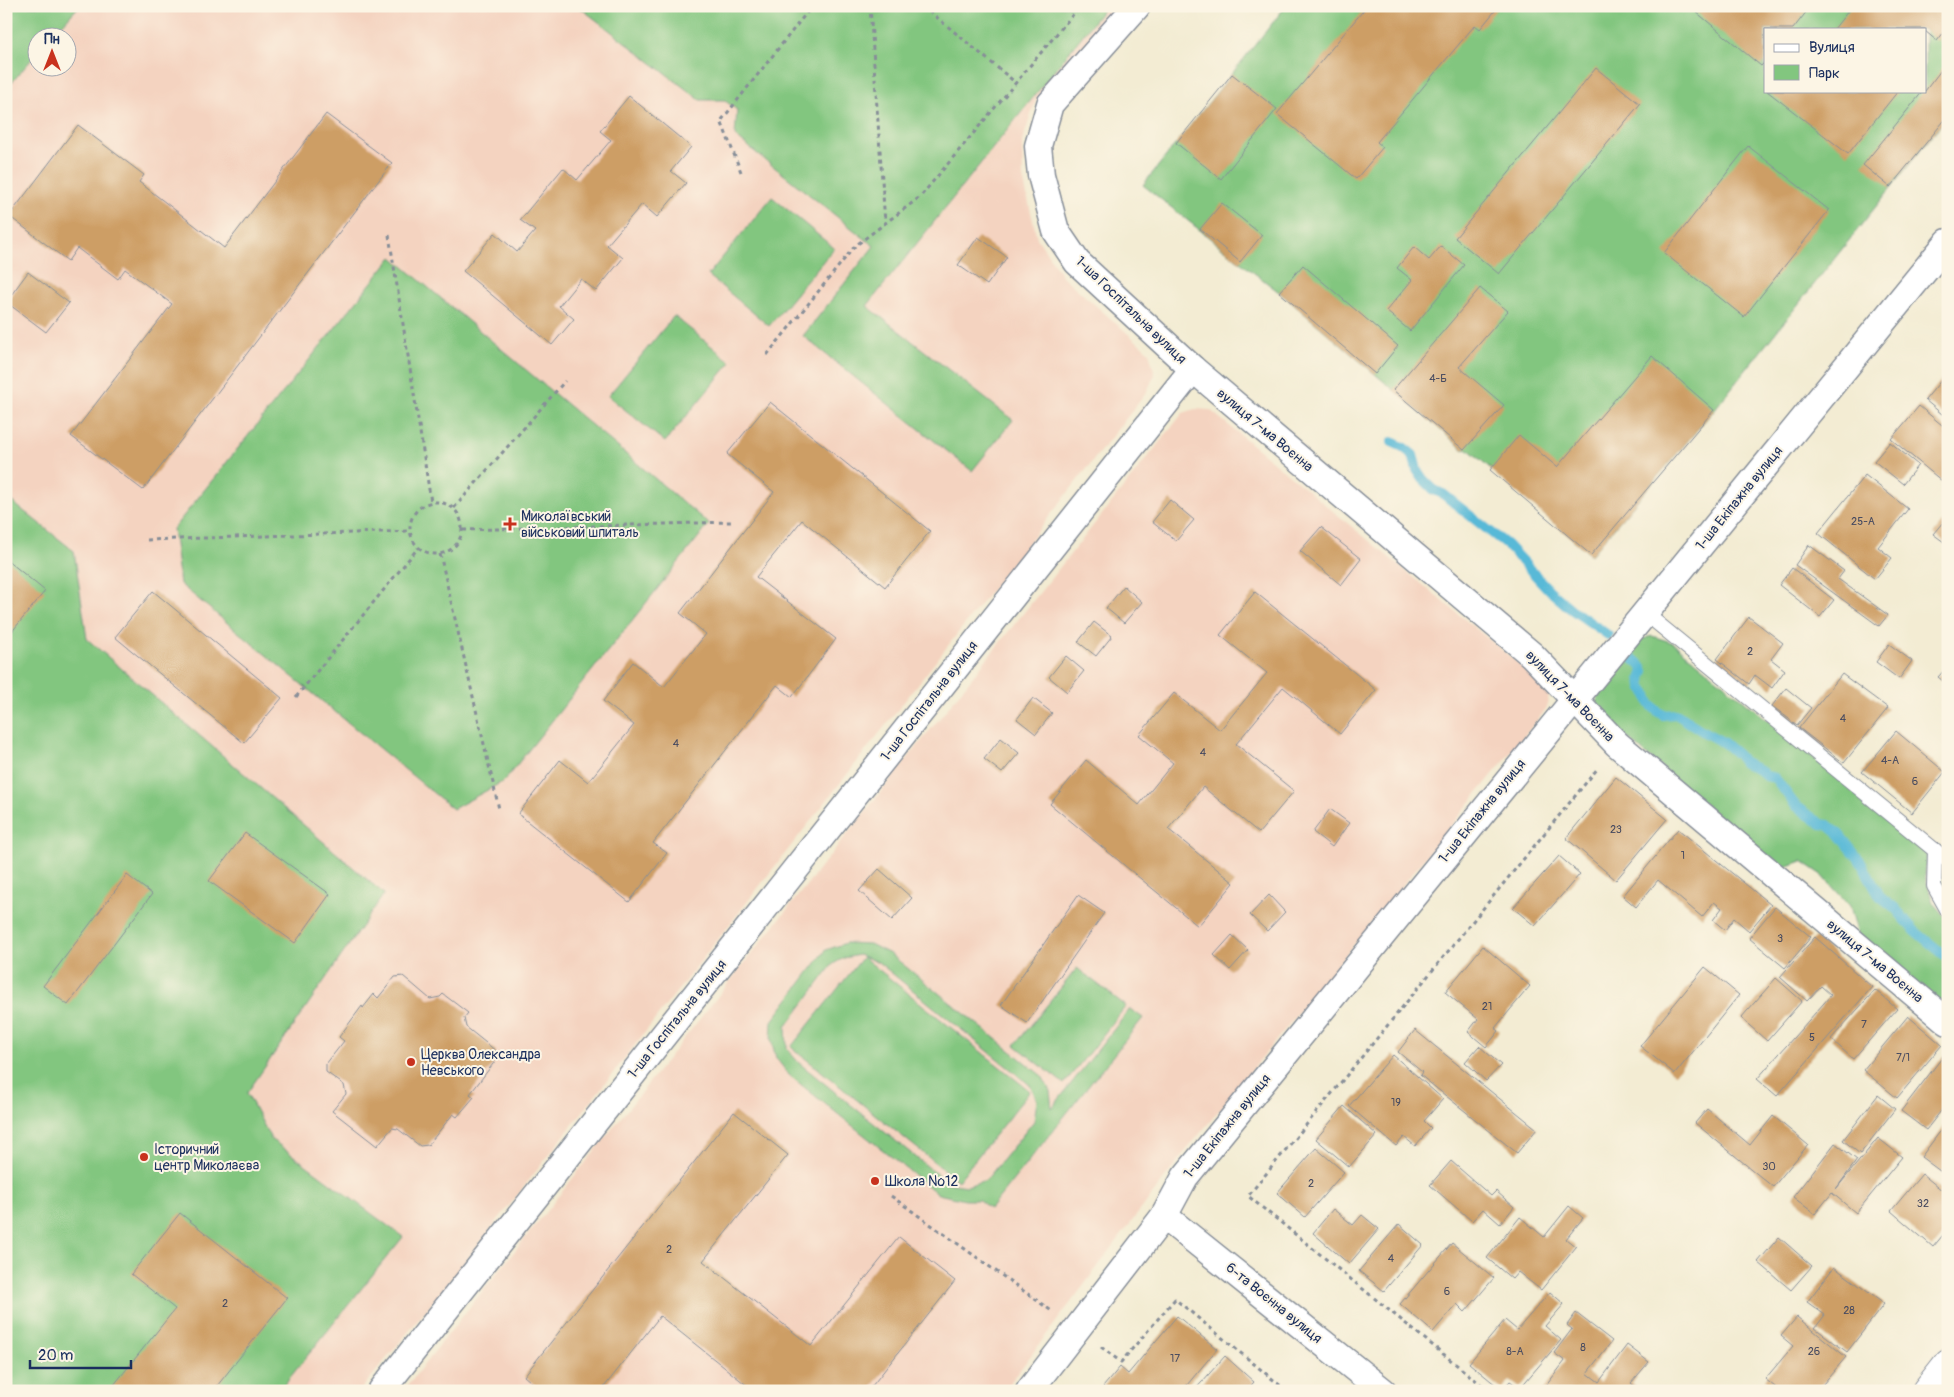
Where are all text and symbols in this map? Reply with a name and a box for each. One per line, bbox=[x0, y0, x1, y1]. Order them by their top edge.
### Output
north arrow bbox=[28, 28, 78, 78]
legend bbox=[1764, 28, 1926, 92]
text: Пн bbox=[44, 31, 60, 48]
text: Вулиця bbox=[1809, 38, 1855, 57]
text: Парк bbox=[1809, 64, 1840, 83]
street label: 1-ша Госпітальна вулиця bbox=[1072, 253, 1190, 367]
house number: 4-Б bbox=[1429, 372, 1447, 385]
street label: вулиця 7-ма Воєнна bbox=[1213, 385, 1317, 475]
street label: 1-ша Екіпажна вулиця bbox=[1692, 443, 1786, 553]
place label: Миколаївський військовий шпиталь bbox=[521, 508, 639, 541]
house number: 25-А bbox=[1851, 515, 1875, 528]
marker: Миколаївський військовий шпиталь bbox=[503, 517, 517, 531]
street label: 1-ша Госпітальна вулиця bbox=[877, 638, 981, 764]
house number: 2 bbox=[1747, 645, 1753, 658]
street label: вулиця 7-ма Воєнна bbox=[1522, 647, 1618, 745]
house number: 4 bbox=[1840, 712, 1847, 725]
house number: 4 bbox=[673, 737, 680, 750]
house number: 4 bbox=[1200, 746, 1207, 759]
house number: 4-А bbox=[1881, 754, 1899, 767]
street label: 1-ша Екіпажна вулиця bbox=[1435, 756, 1529, 866]
house number: 6 bbox=[1912, 775, 1918, 788]
house number: 23 bbox=[1610, 823, 1622, 836]
house number: 1 bbox=[1681, 849, 1685, 862]
street label: вулиця 7-ма Воєнна bbox=[1823, 916, 1927, 1006]
house number: 3 bbox=[1777, 932, 1783, 945]
street label: 1-ша Госпітальна вулиця bbox=[624, 956, 730, 1082]
house number: 21 bbox=[1482, 1000, 1492, 1013]
house number: 7 bbox=[1861, 1018, 1867, 1031]
house number: 5 bbox=[1809, 1031, 1815, 1044]
place label: Церква Олександра Невського bbox=[421, 1046, 541, 1079]
house number: 7/1 bbox=[1896, 1051, 1910, 1064]
marker: Церква Олександра Невського bbox=[405, 1056, 417, 1068]
street label: 1-ша Екіпажна вулиця bbox=[1180, 1071, 1274, 1181]
house number: 19 bbox=[1391, 1096, 1401, 1109]
place label: Історичний центр Миколаєва bbox=[154, 1141, 259, 1174]
marker: Історичний центр Миколаєва bbox=[138, 1151, 150, 1163]
house number: 30 bbox=[1762, 1160, 1776, 1173]
place label: Школа №12 bbox=[885, 1173, 959, 1190]
marker: Школа №12 bbox=[869, 1175, 881, 1187]
house number: 2 bbox=[1308, 1177, 1314, 1190]
house number: 32 bbox=[1917, 1197, 1929, 1210]
house number: 2 bbox=[666, 1243, 672, 1256]
house number: 4 bbox=[1388, 1252, 1395, 1265]
street label: 6-та Воєнна вулиця bbox=[1222, 1259, 1326, 1347]
house number: 6 bbox=[1444, 1285, 1450, 1298]
house number: 2 bbox=[222, 1297, 228, 1310]
house number: 28 bbox=[1843, 1304, 1855, 1317]
scale bar bbox=[30, 1337, 131, 1369]
house number: 8 bbox=[1580, 1341, 1586, 1354]
house number: 8-А bbox=[1506, 1345, 1524, 1358]
house number: 26 bbox=[1808, 1345, 1820, 1358]
text: 20 m bbox=[38, 1346, 73, 1365]
house number: 17 bbox=[1170, 1352, 1180, 1365]

